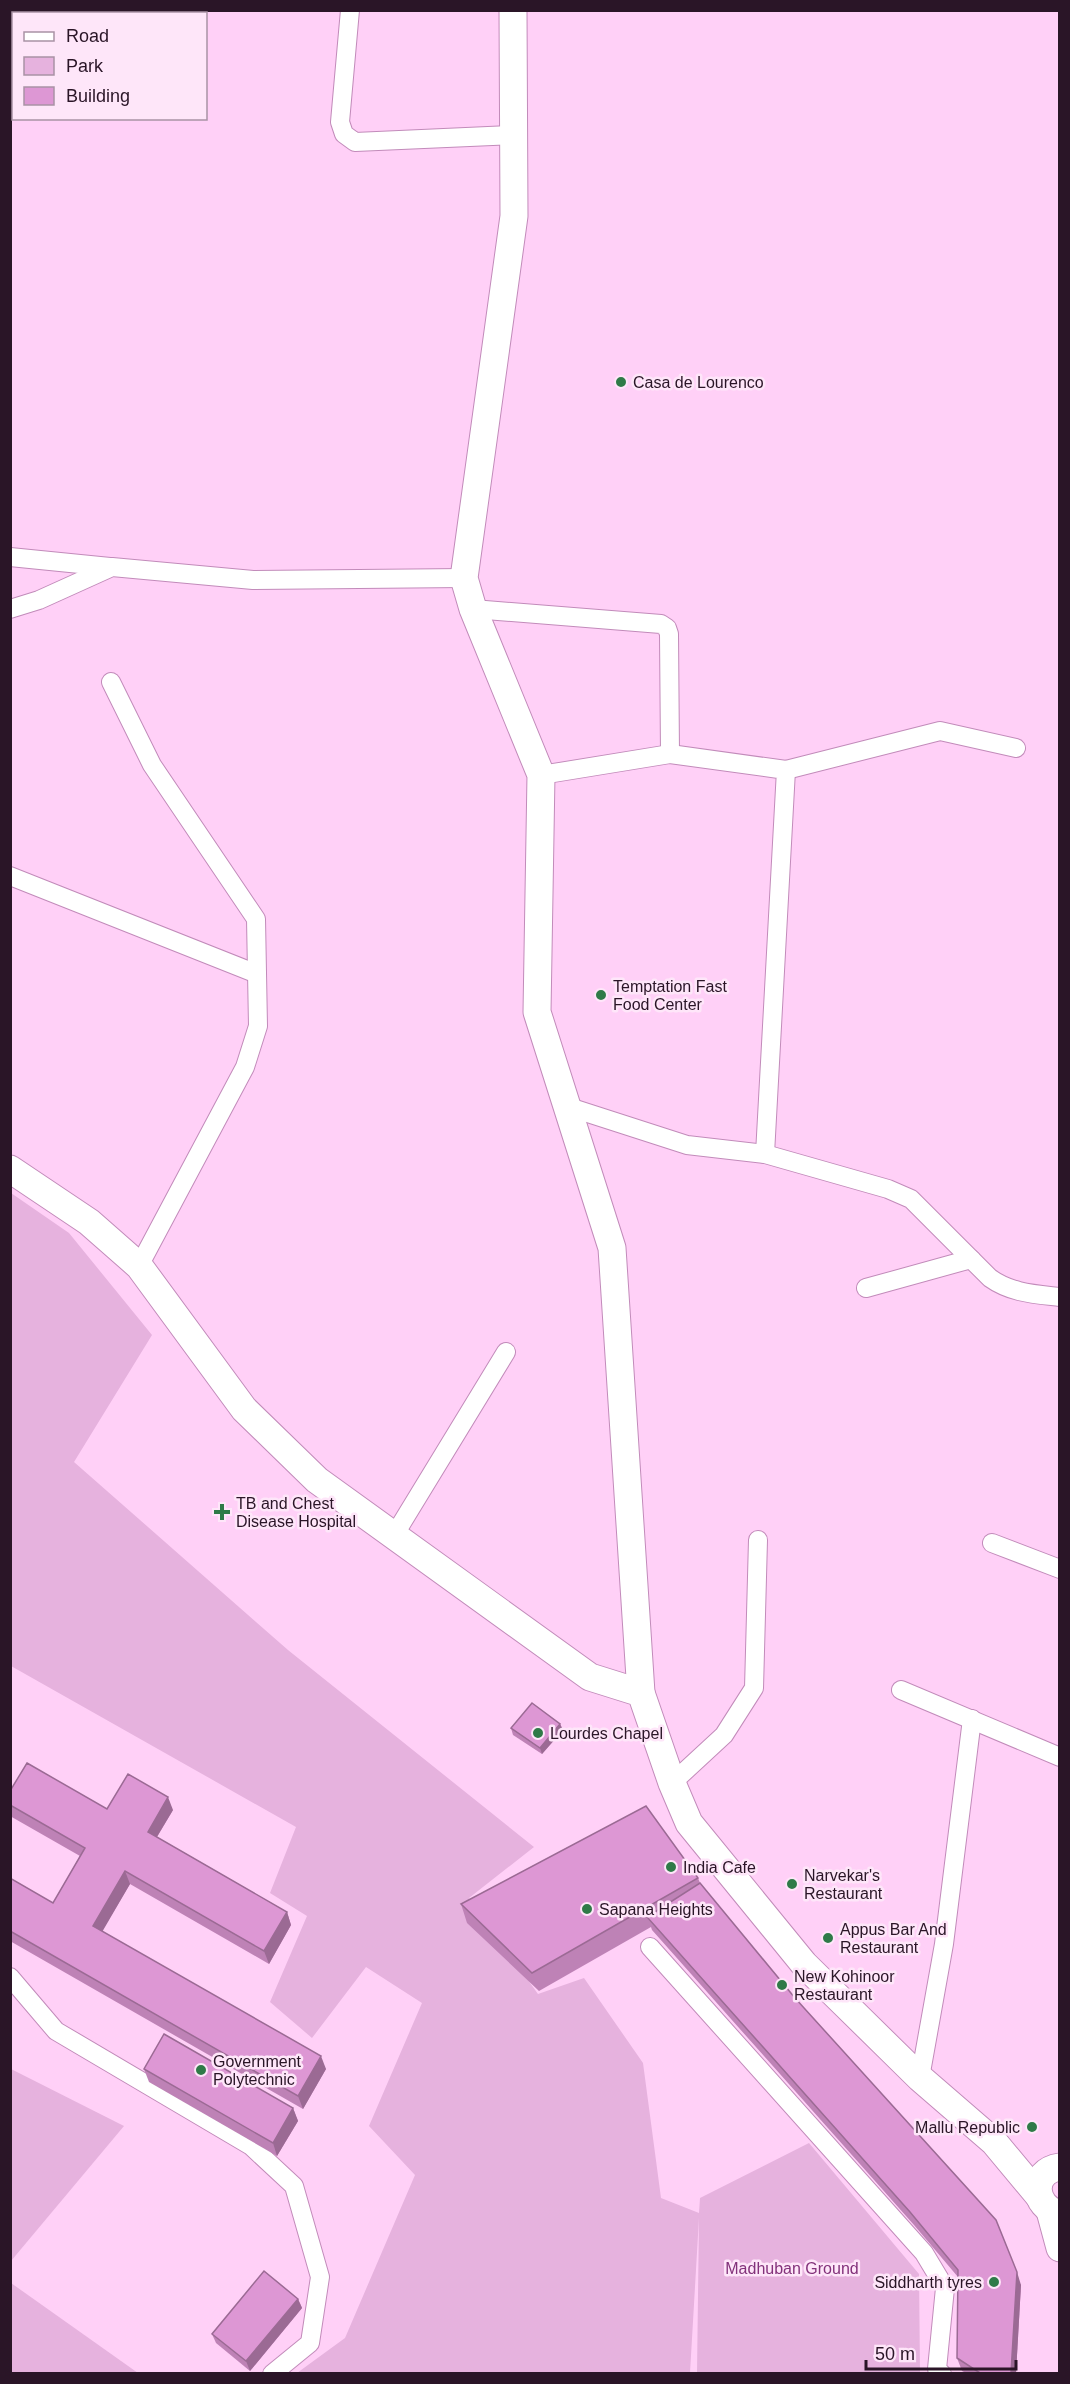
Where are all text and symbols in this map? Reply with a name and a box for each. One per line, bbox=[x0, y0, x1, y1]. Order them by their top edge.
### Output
legend bbox=[12, 12, 207, 120]
text: Road bbox=[66, 26, 109, 46]
text: Park bbox=[66, 56, 104, 76]
text: Building bbox=[66, 86, 130, 106]
place label: Casa de Lourenco bbox=[633, 374, 764, 391]
marker: Casa de Lourenco bbox=[614, 375, 628, 389]
place label: Temptation Fast Food Center bbox=[613, 978, 727, 1013]
marker: Temptation Fast Food Center bbox=[594, 988, 608, 1002]
place label: TB and Chest Disease Hospital bbox=[236, 1495, 356, 1530]
marker: TB and Chest Disease Hospital bbox=[213, 1503, 231, 1521]
place label: Lourdes Chapel bbox=[550, 1725, 663, 1742]
marker: Lourdes Chapel bbox=[531, 1726, 545, 1740]
place label: India Cafe bbox=[683, 1859, 756, 1876]
marker: India Cafe bbox=[664, 1860, 678, 1874]
place label: Narvekar's Restaurant bbox=[804, 1867, 883, 1902]
marker: Narvekar's Restaurant bbox=[785, 1877, 799, 1891]
place label: Sapana Heights bbox=[599, 1901, 713, 1918]
marker: Sapana Heights bbox=[580, 1902, 594, 1916]
place label: Appus Bar And Restaurant bbox=[840, 1921, 947, 1956]
marker: Appus Bar And Restaurant bbox=[821, 1931, 835, 1945]
place label: New Kohinoor Restaurant bbox=[794, 1968, 895, 2003]
marker: New Kohinoor Restaurant bbox=[775, 1978, 789, 1992]
place label: Government Polytechnic bbox=[213, 2053, 302, 2088]
marker: Government Polytechnic bbox=[194, 2063, 208, 2077]
place label: Mallu Republic bbox=[915, 2119, 1020, 2136]
marker: Mallu Republic bbox=[1025, 2120, 1039, 2134]
park label: Madhuban Ground bbox=[725, 2260, 859, 2277]
place label: Siddharth tyres bbox=[874, 2274, 982, 2291]
marker: Siddharth tyres bbox=[987, 2275, 1001, 2289]
scale bar bbox=[866, 2333, 1016, 2371]
text: 50 m bbox=[875, 2344, 915, 2364]

